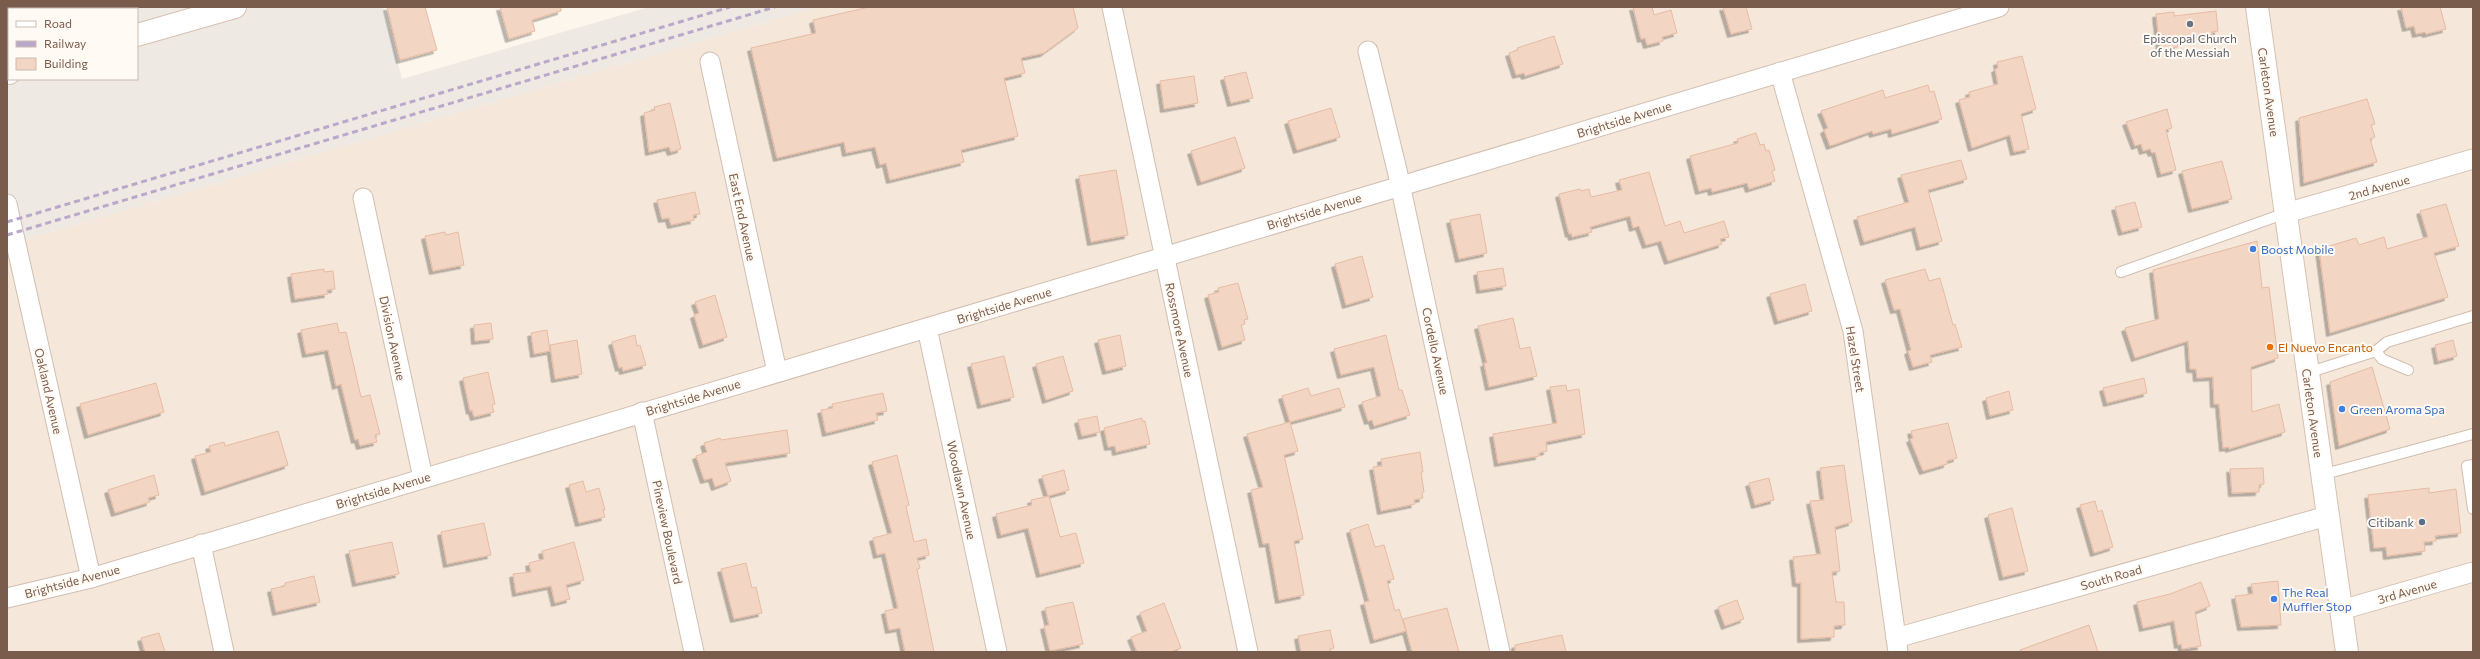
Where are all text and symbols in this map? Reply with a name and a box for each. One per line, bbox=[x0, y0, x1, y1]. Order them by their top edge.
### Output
legend bbox=[8, 8, 138, 80]
text: Road bbox=[44, 16, 72, 30]
marker: Episcopal Church of the Messiah bbox=[2185, 19, 2195, 29]
place label: Episcopal Church of the Messiah bbox=[2143, 31, 2237, 59]
text: Railway bbox=[44, 36, 86, 50]
street label: Carleton Avenue bbox=[2256, 47, 2282, 137]
text: Building bbox=[44, 56, 88, 70]
street label: Brightside Avenue bbox=[1575, 98, 1673, 140]
street label: East End Avenue bbox=[727, 172, 759, 262]
street label: 2nd Avenue bbox=[2347, 172, 2411, 202]
street label: Brightside Avenue bbox=[1265, 190, 1363, 232]
place label: Boost Mobile bbox=[2261, 242, 2334, 256]
marker: Boost Mobile bbox=[2248, 244, 2258, 254]
street label: Rossmore Avenue bbox=[1163, 281, 1197, 379]
street label: Brightside Avenue bbox=[955, 284, 1053, 326]
street label: Division Avenue bbox=[377, 294, 409, 382]
street label: Cordello Avenue bbox=[1420, 306, 1452, 396]
street label: Hazel Street bbox=[1844, 325, 1868, 393]
place label: El Nuevo Encanto bbox=[2278, 340, 2373, 354]
marker: El Nuevo Encanto bbox=[2265, 342, 2275, 352]
street label: Oakland Avenue bbox=[32, 347, 66, 435]
street label: Carleton Avenue bbox=[2300, 368, 2326, 458]
street label: Brightside Avenue bbox=[644, 376, 742, 418]
place label: Green Aroma Spa bbox=[2350, 402, 2445, 416]
marker: Green Aroma Spa bbox=[2337, 404, 2347, 414]
street label: Woodlawn Avenue bbox=[945, 439, 979, 541]
street label: Brightside Avenue bbox=[334, 469, 432, 511]
street label: Pineview Boulevard bbox=[650, 479, 686, 585]
place label: Citibank bbox=[2368, 515, 2414, 529]
marker: Citibank bbox=[2417, 517, 2427, 527]
street label: Brightside Avenue bbox=[23, 562, 121, 600]
street label: South Road bbox=[2079, 562, 2143, 592]
street label: 3rd Avenue bbox=[2376, 576, 2438, 606]
place label: The Real Muffler Stop bbox=[2282, 585, 2352, 613]
marker: The Real Muffler Stop bbox=[2269, 594, 2279, 604]

